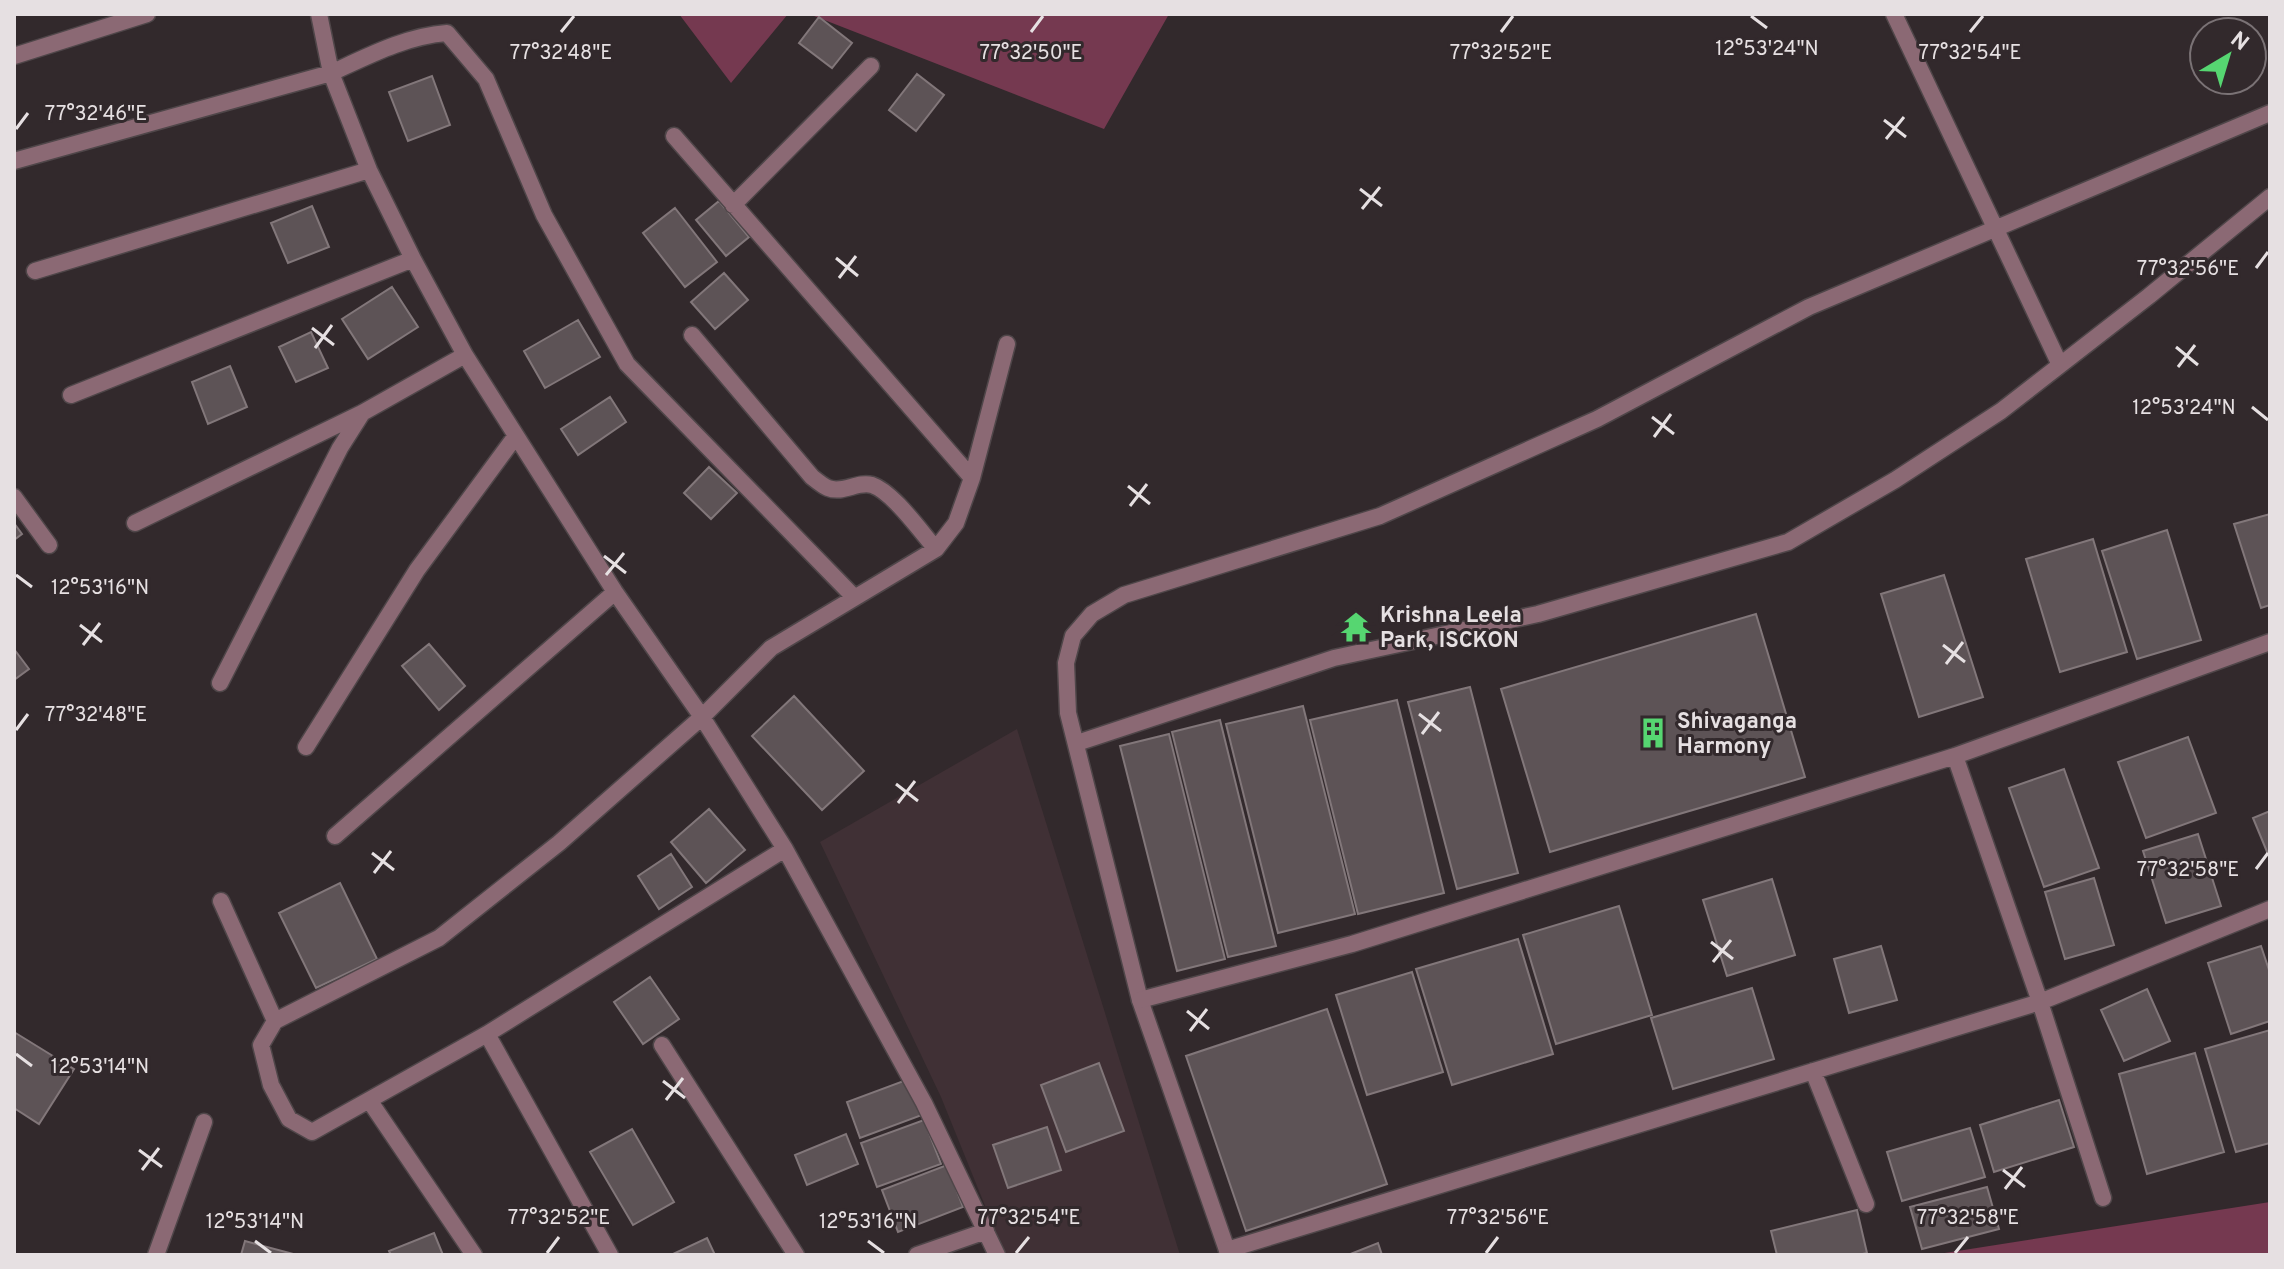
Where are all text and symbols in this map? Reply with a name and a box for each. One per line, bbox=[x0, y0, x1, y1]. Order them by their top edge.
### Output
north arrow bbox=[2188, 16, 2268, 96]
text: N bbox=[2224, 27, 2253, 58]
text: 12°53'24"N bbox=[1715, 37, 1819, 63]
text: 77°32'48"E bbox=[510, 41, 612, 67]
text: 77°32'50"E bbox=[979, 41, 1083, 67]
text: 77°32'52"E bbox=[1450, 41, 1552, 67]
text: 77°32'54"E bbox=[1918, 41, 2022, 67]
text: 77°32'46"E bbox=[45, 102, 147, 128]
text: 77°32'56"E bbox=[2137, 257, 2239, 283]
text: 12°53'24"N bbox=[2132, 396, 2236, 422]
text: 12°53'16"N bbox=[51, 576, 149, 602]
place label: Krishna Leela Park, ISCKON bbox=[1380, 603, 1522, 655]
temple icon: Krishna Leela Park, ISCKON bbox=[1339, 610, 1373, 644]
text: 77°32'48"E bbox=[45, 703, 147, 729]
place label: Shivaganga Harmony bbox=[1677, 709, 1797, 761]
building icon: Shivaganga Harmony bbox=[1636, 716, 1670, 750]
text: 77°32'58"E bbox=[2137, 858, 2239, 884]
text: 12°53'14"N bbox=[51, 1055, 149, 1081]
text: 77°32'52"E bbox=[508, 1206, 610, 1232]
text: 77°32'54"E bbox=[977, 1206, 1081, 1232]
text: 77°32'56"E bbox=[1447, 1206, 1549, 1232]
text: 77°32'58"E bbox=[1917, 1206, 2019, 1232]
text: 12°53'14"N bbox=[206, 1210, 304, 1236]
text: 12°53'16"N bbox=[819, 1210, 917, 1236]

